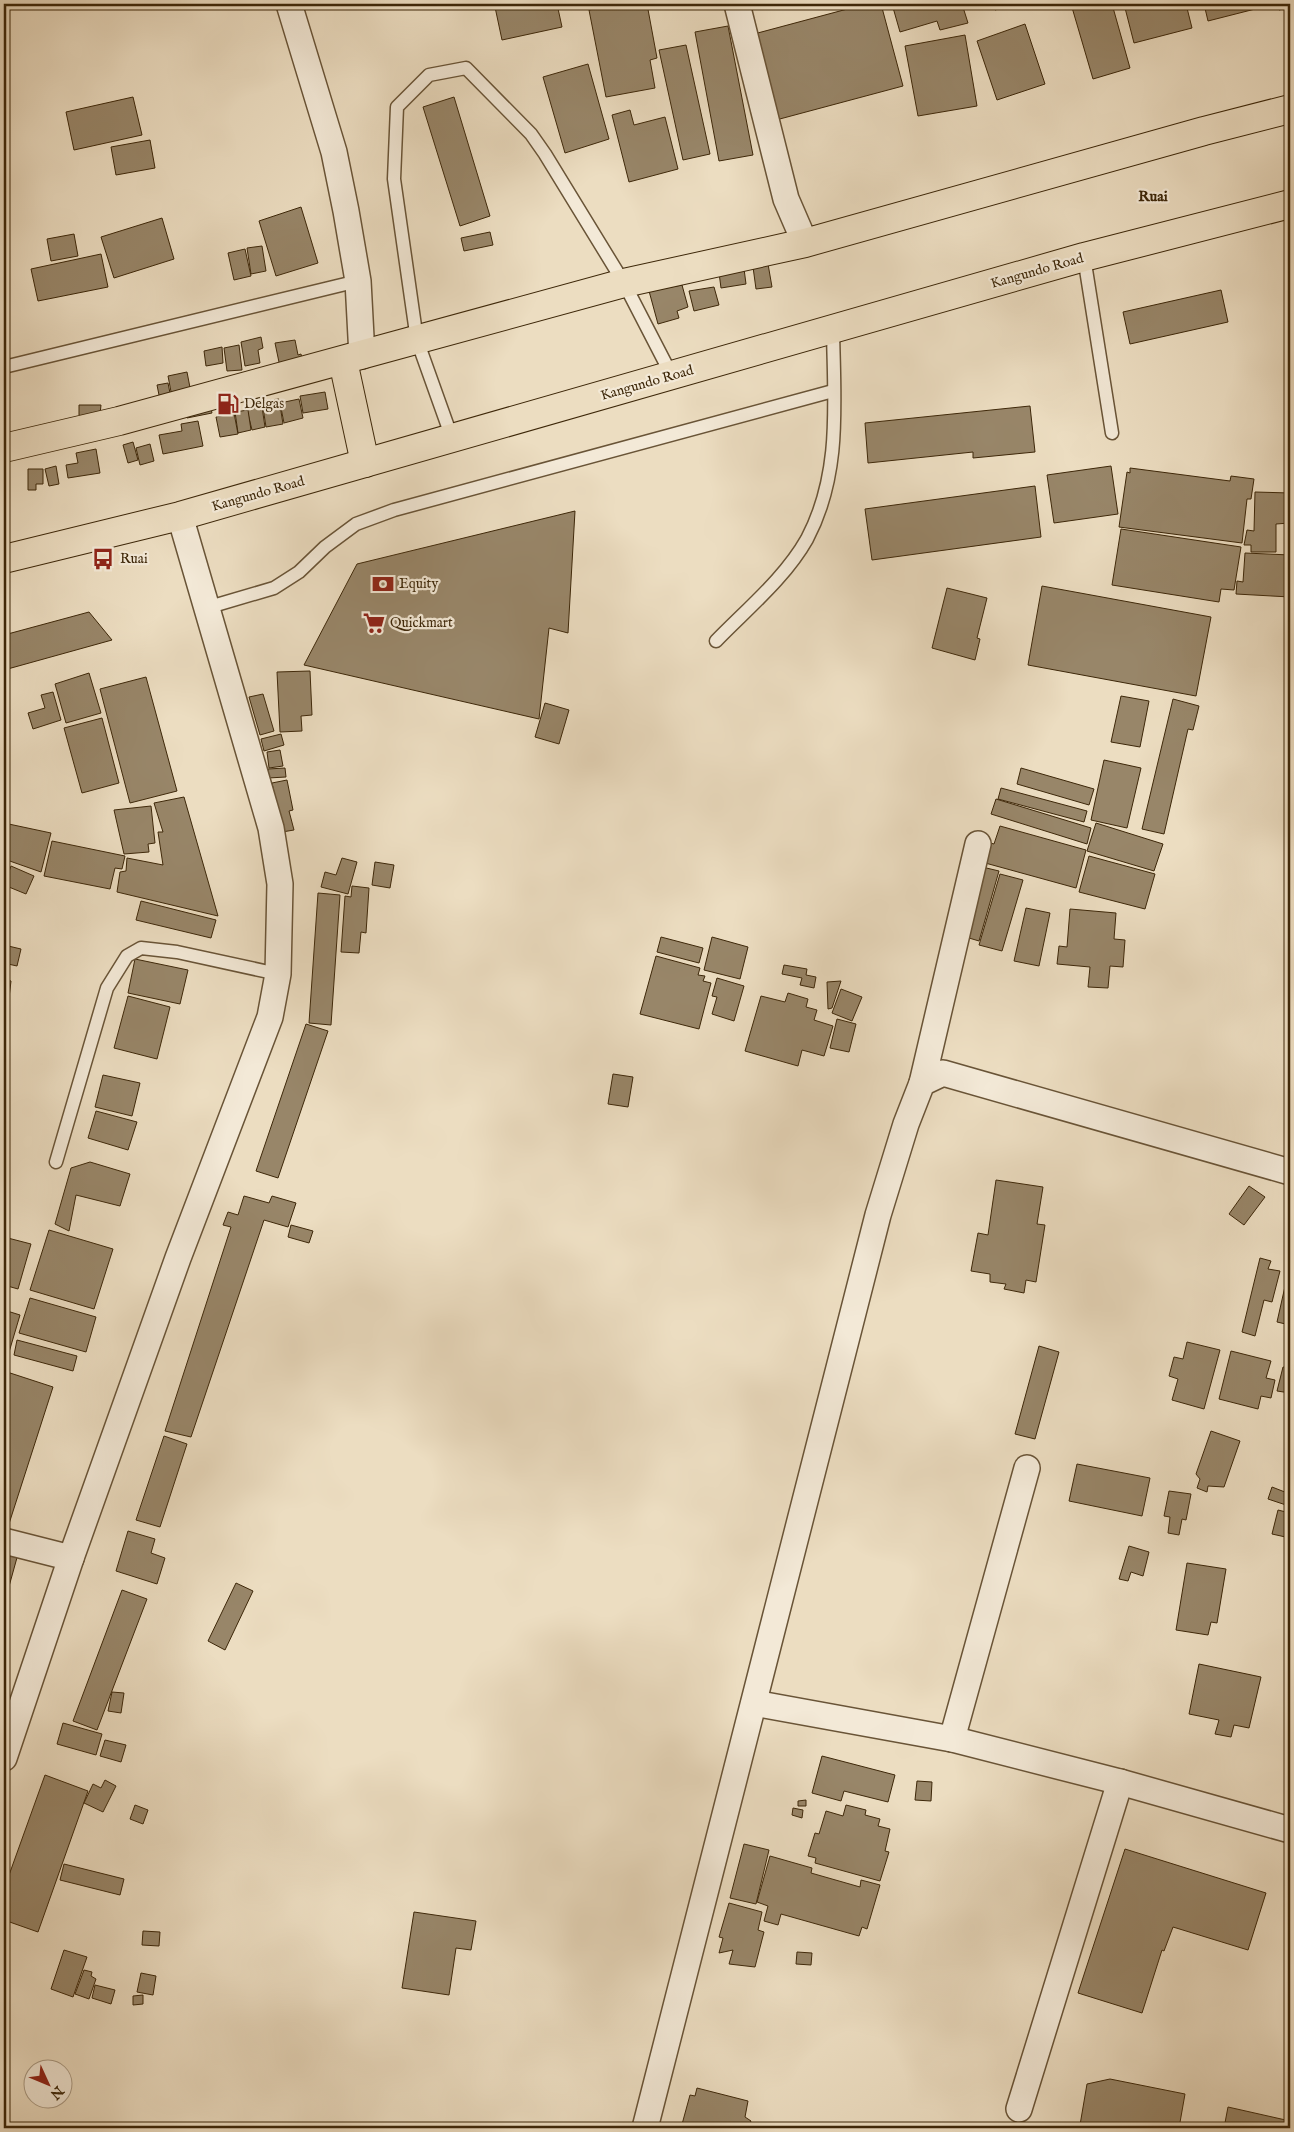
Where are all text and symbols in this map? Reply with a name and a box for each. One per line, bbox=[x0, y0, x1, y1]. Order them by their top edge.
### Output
district label: Ruai bbox=[1138, 187, 1168, 206]
street label: Kangundo Road bbox=[989, 249, 1086, 293]
street label: Kangundo Road bbox=[599, 361, 696, 405]
fuel station icon: Delgas bbox=[215, 391, 241, 417]
place label: Delgas bbox=[244, 395, 284, 413]
street label: Kangundo Road bbox=[210, 472, 307, 516]
bus stop icon: Ruai bbox=[90, 546, 116, 572]
place label: Ruai bbox=[120, 550, 148, 568]
bank icon: Equity bbox=[370, 571, 396, 597]
place label: Equity bbox=[399, 575, 438, 593]
supermarket icon: Quickmart bbox=[361, 610, 387, 636]
place label: Quickmart bbox=[390, 614, 453, 632]
north arrow bbox=[22, 2060, 72, 2110]
text: N bbox=[46, 2081, 68, 2103]

